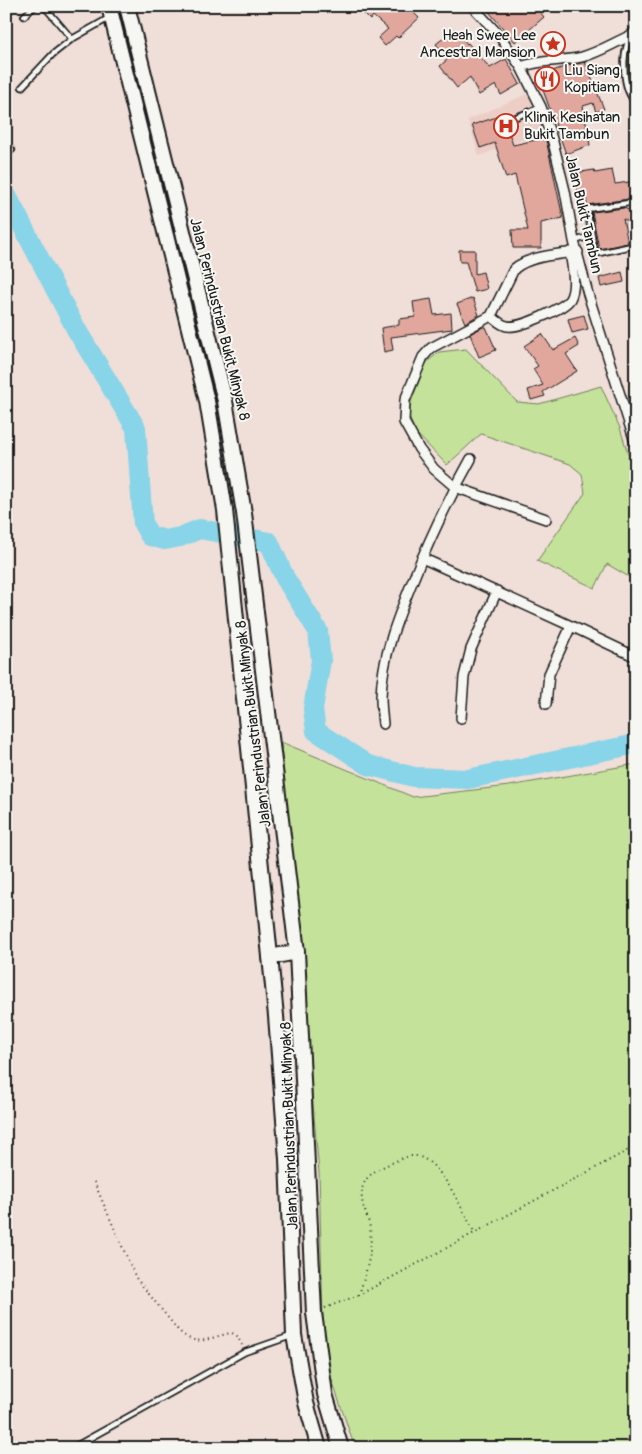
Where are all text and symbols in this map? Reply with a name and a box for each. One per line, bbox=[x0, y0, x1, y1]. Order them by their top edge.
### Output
place label: Heah Swee Lee Ancestral Mansion bbox=[420, 26, 537, 62]
place icon: Heah Swee Lee Ancestral Mansion bbox=[540, 31, 566, 57]
place label: Liu Siang Kopitiam bbox=[564, 61, 620, 97]
restaurant icon: Liu Siang Kopitiam bbox=[534, 66, 560, 92]
place label: Klinik Kesihatan Bukit Tambun bbox=[524, 108, 620, 144]
hospital icon: Klinik Kesihatan Bukit Tambun bbox=[493, 113, 519, 139]
street label: Jalan Bukit Tambun bbox=[561, 153, 606, 275]
street label: Jalan Perindustrian Bukit Minyak 8 bbox=[185, 216, 254, 423]
street label: Jalan Perindustrian Bukit Minyak 8 bbox=[231, 619, 276, 828]
street label: Jalan Perindustrian Bukit Minyak 8 bbox=[276, 1021, 303, 1230]

